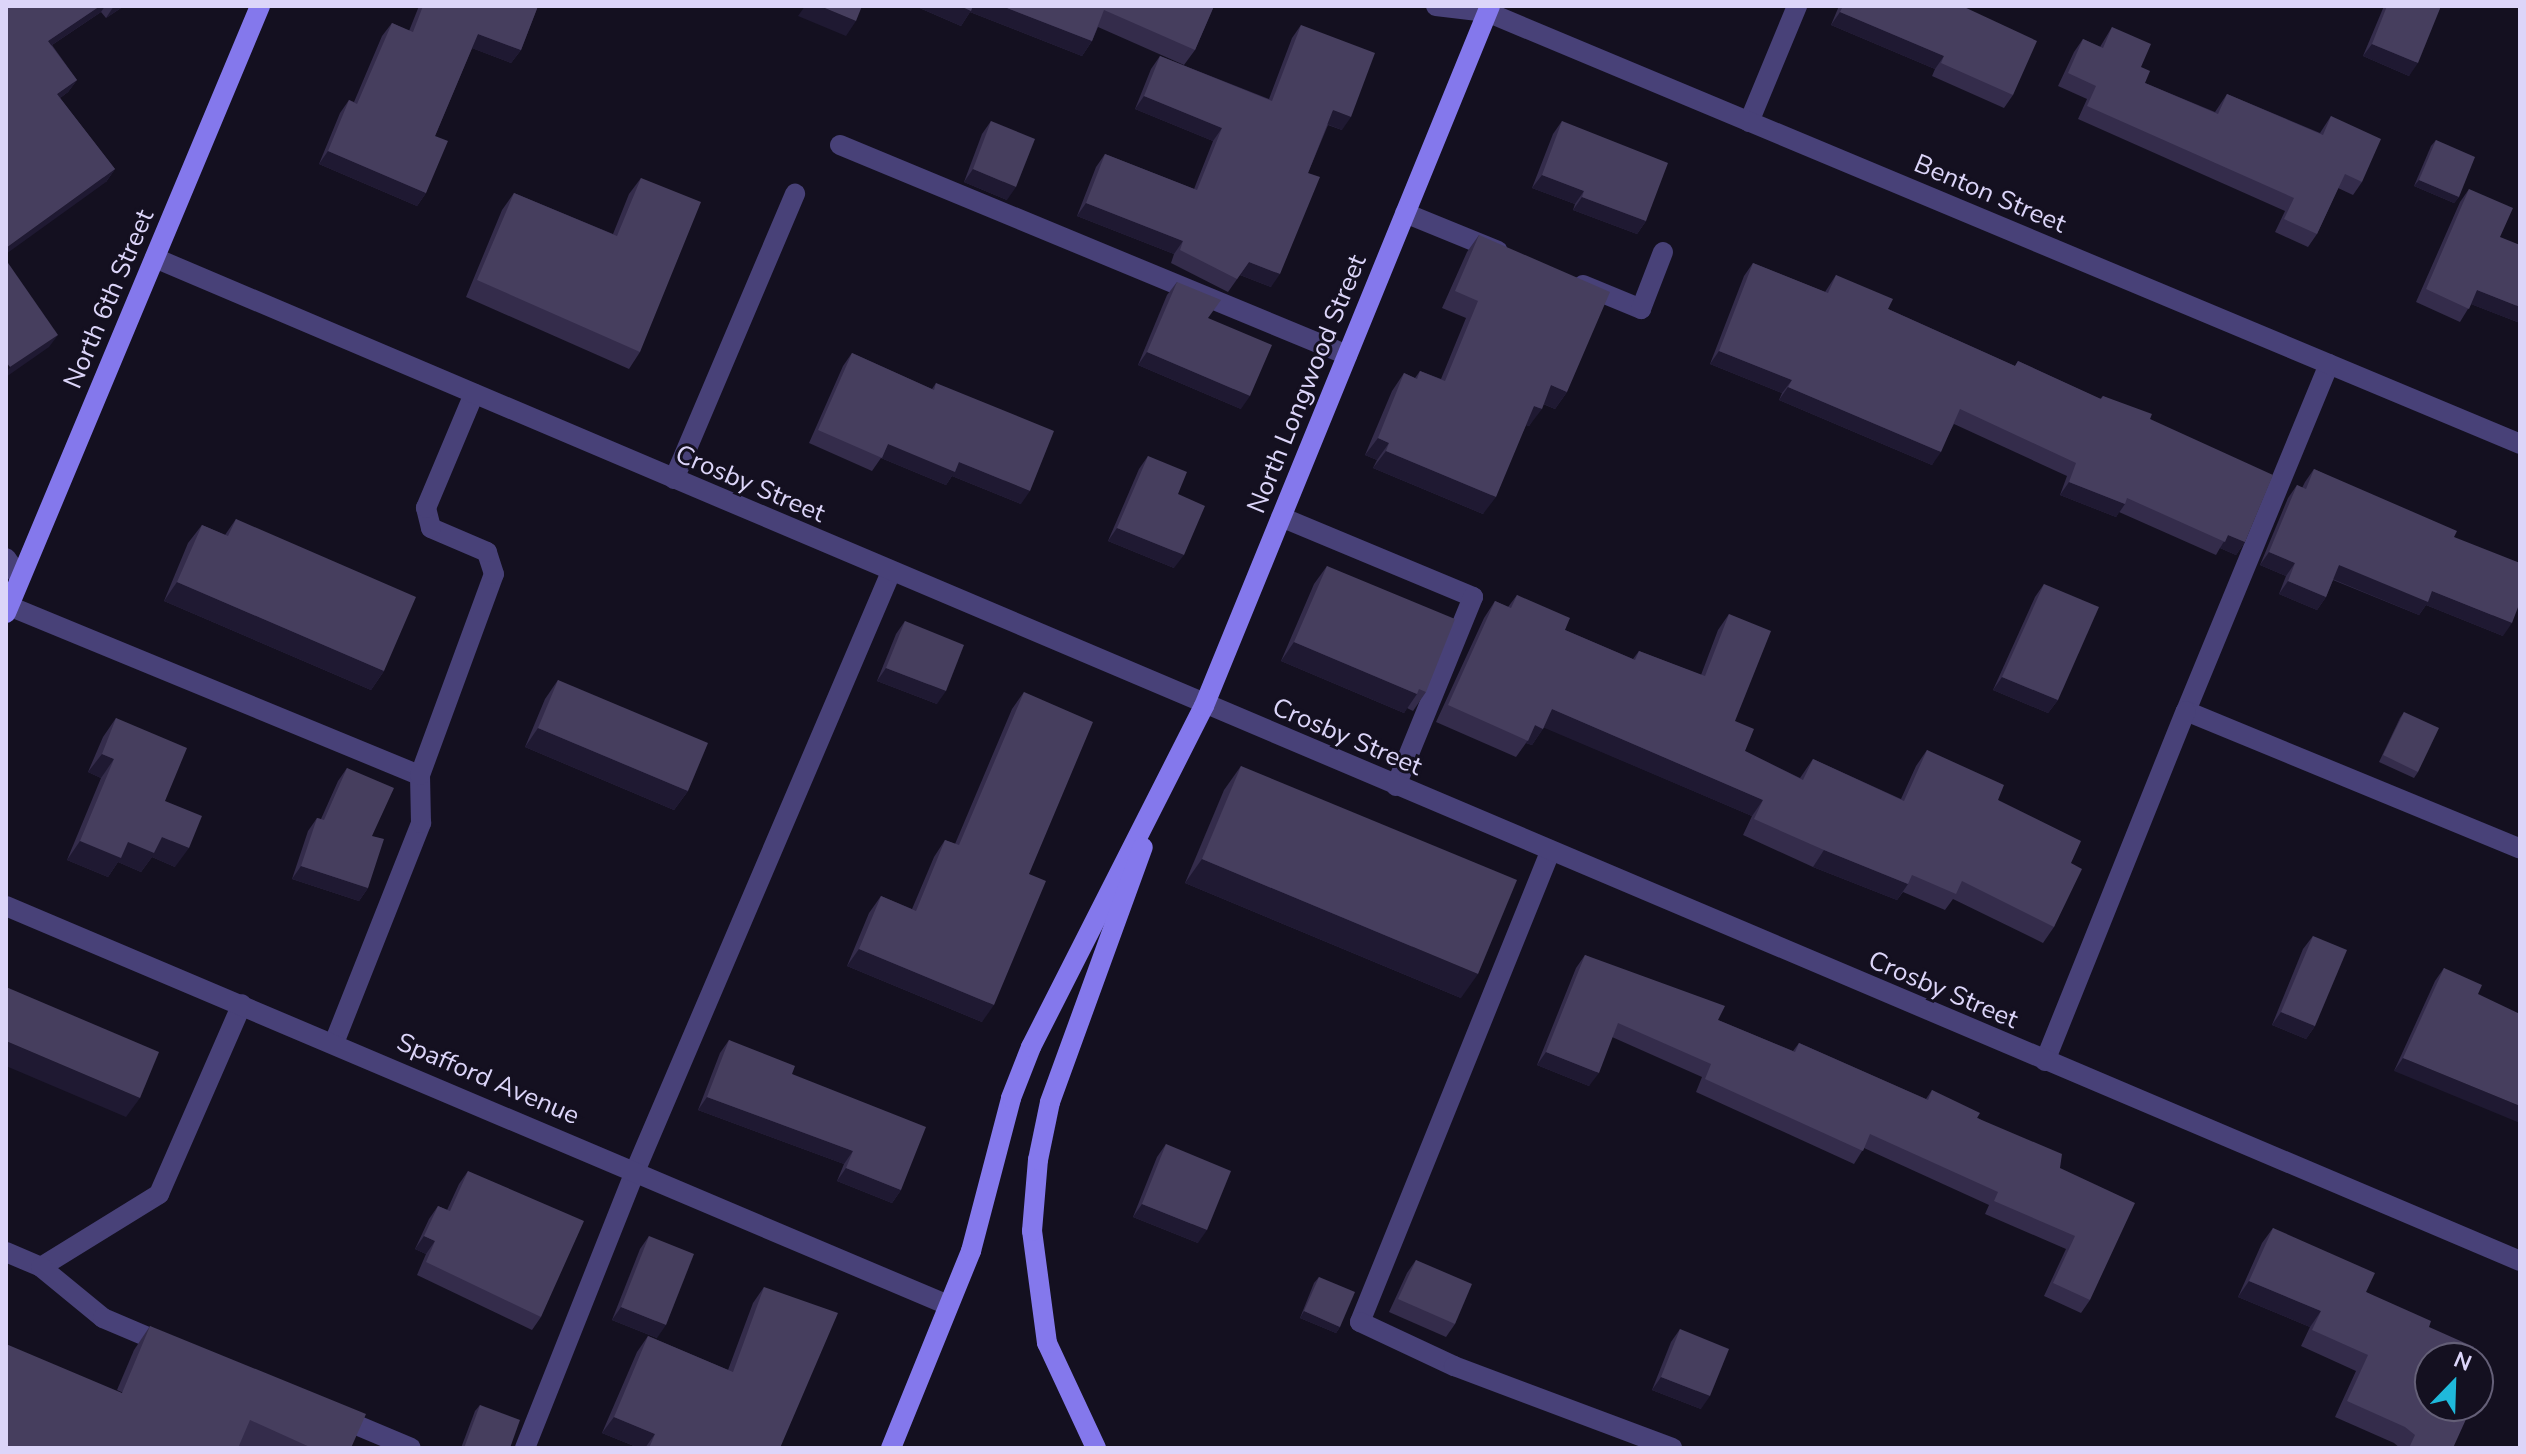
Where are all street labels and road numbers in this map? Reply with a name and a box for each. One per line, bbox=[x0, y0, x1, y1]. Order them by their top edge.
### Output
street label: Benton Street bbox=[1909, 148, 2071, 240]
street label: North 6th Street bbox=[57, 205, 161, 393]
street label: North Longwood Street bbox=[1241, 250, 1373, 518]
street label: Crosby Street bbox=[670, 438, 830, 530]
street label: Crosby Street bbox=[1267, 691, 1427, 783]
street label: Crosby Street bbox=[1863, 944, 2023, 1036]
street label: Spafford Avenue bbox=[392, 1026, 584, 1132]

